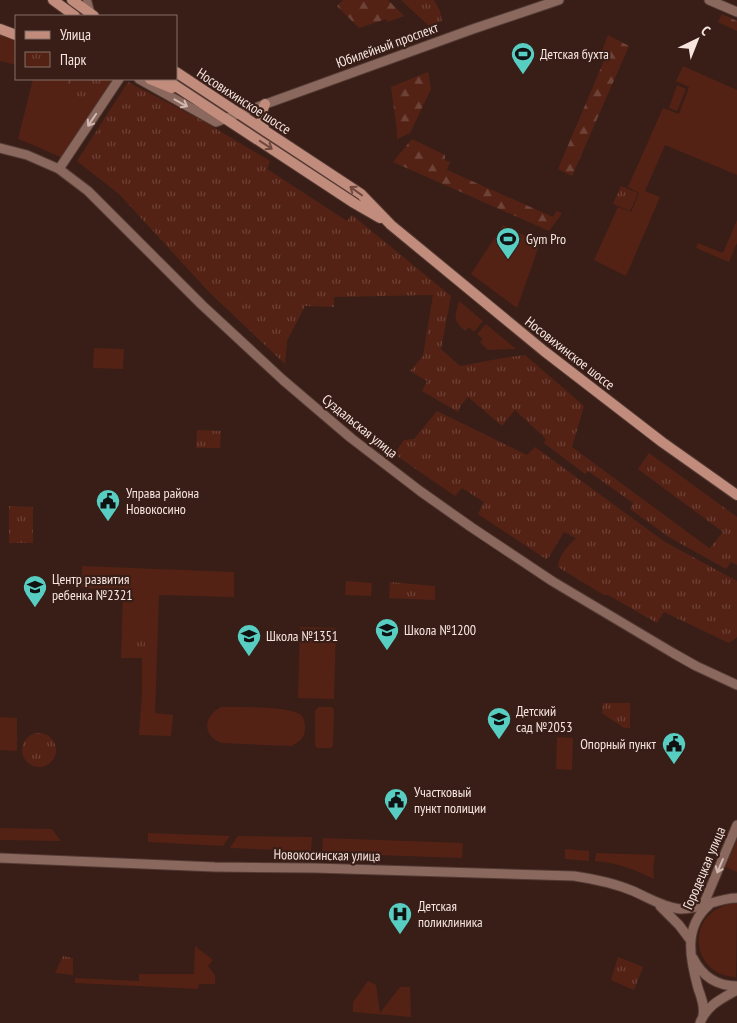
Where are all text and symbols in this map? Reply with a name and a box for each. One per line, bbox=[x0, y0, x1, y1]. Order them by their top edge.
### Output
legend bbox=[15, 15, 178, 80]
north arrow bbox=[672, 15, 722, 65]
street label: Юбилейный проспект bbox=[333, 18, 441, 72]
text: С bbox=[697, 22, 715, 40]
text: Улица bbox=[60, 25, 91, 44]
sports icon: Детская бухта bbox=[510, 41, 536, 75]
place label: Детская бухта bbox=[540, 45, 609, 63]
text: Парк bbox=[60, 50, 86, 69]
street label: Носовихинское шоссе bbox=[193, 64, 295, 138]
one-way arrow bbox=[173, 98, 188, 108]
one-way arrow bbox=[87, 112, 97, 126]
one-way arrow bbox=[259, 140, 273, 150]
one-way arrow bbox=[349, 186, 363, 196]
sports icon: Gym Pro bbox=[495, 226, 521, 260]
place label: Gym Pro bbox=[526, 230, 566, 248]
street label: Носовихинское шоссе bbox=[522, 312, 619, 394]
street label: Суздальская улица bbox=[319, 390, 401, 462]
place label: Управа района Новокосино bbox=[126, 484, 199, 518]
public building icon: Управа района Новокосино bbox=[95, 488, 121, 522]
place label: Центр развития ребенка №2321 bbox=[52, 570, 133, 604]
school or university icon: Центр развития ребенка №2321 bbox=[22, 574, 48, 608]
school or university icon: Школа №1200 bbox=[374, 617, 400, 651]
place label: Школа №1200 bbox=[404, 621, 476, 639]
school or university icon: Школа №1351 bbox=[236, 623, 262, 657]
place label: Школа №1351 bbox=[266, 627, 338, 645]
place label: Детский сад №2053 bbox=[516, 702, 572, 736]
school or university icon: Детский сад №2053 bbox=[486, 706, 512, 740]
public building icon: Опорный пункт bbox=[661, 731, 687, 765]
place label: Опорный пункт bbox=[580, 735, 657, 753]
place label: Участковый пункт полиции bbox=[414, 783, 486, 817]
public building icon: Участковый пункт полиции bbox=[383, 787, 409, 821]
street label: Городецкая улица bbox=[679, 824, 729, 912]
street label: Новокосинская улица bbox=[273, 845, 381, 865]
one-way arrow bbox=[714, 858, 724, 873]
place label: Детская поликлиника bbox=[418, 897, 483, 931]
hospital icon: Детская поликлиника bbox=[387, 901, 413, 935]

